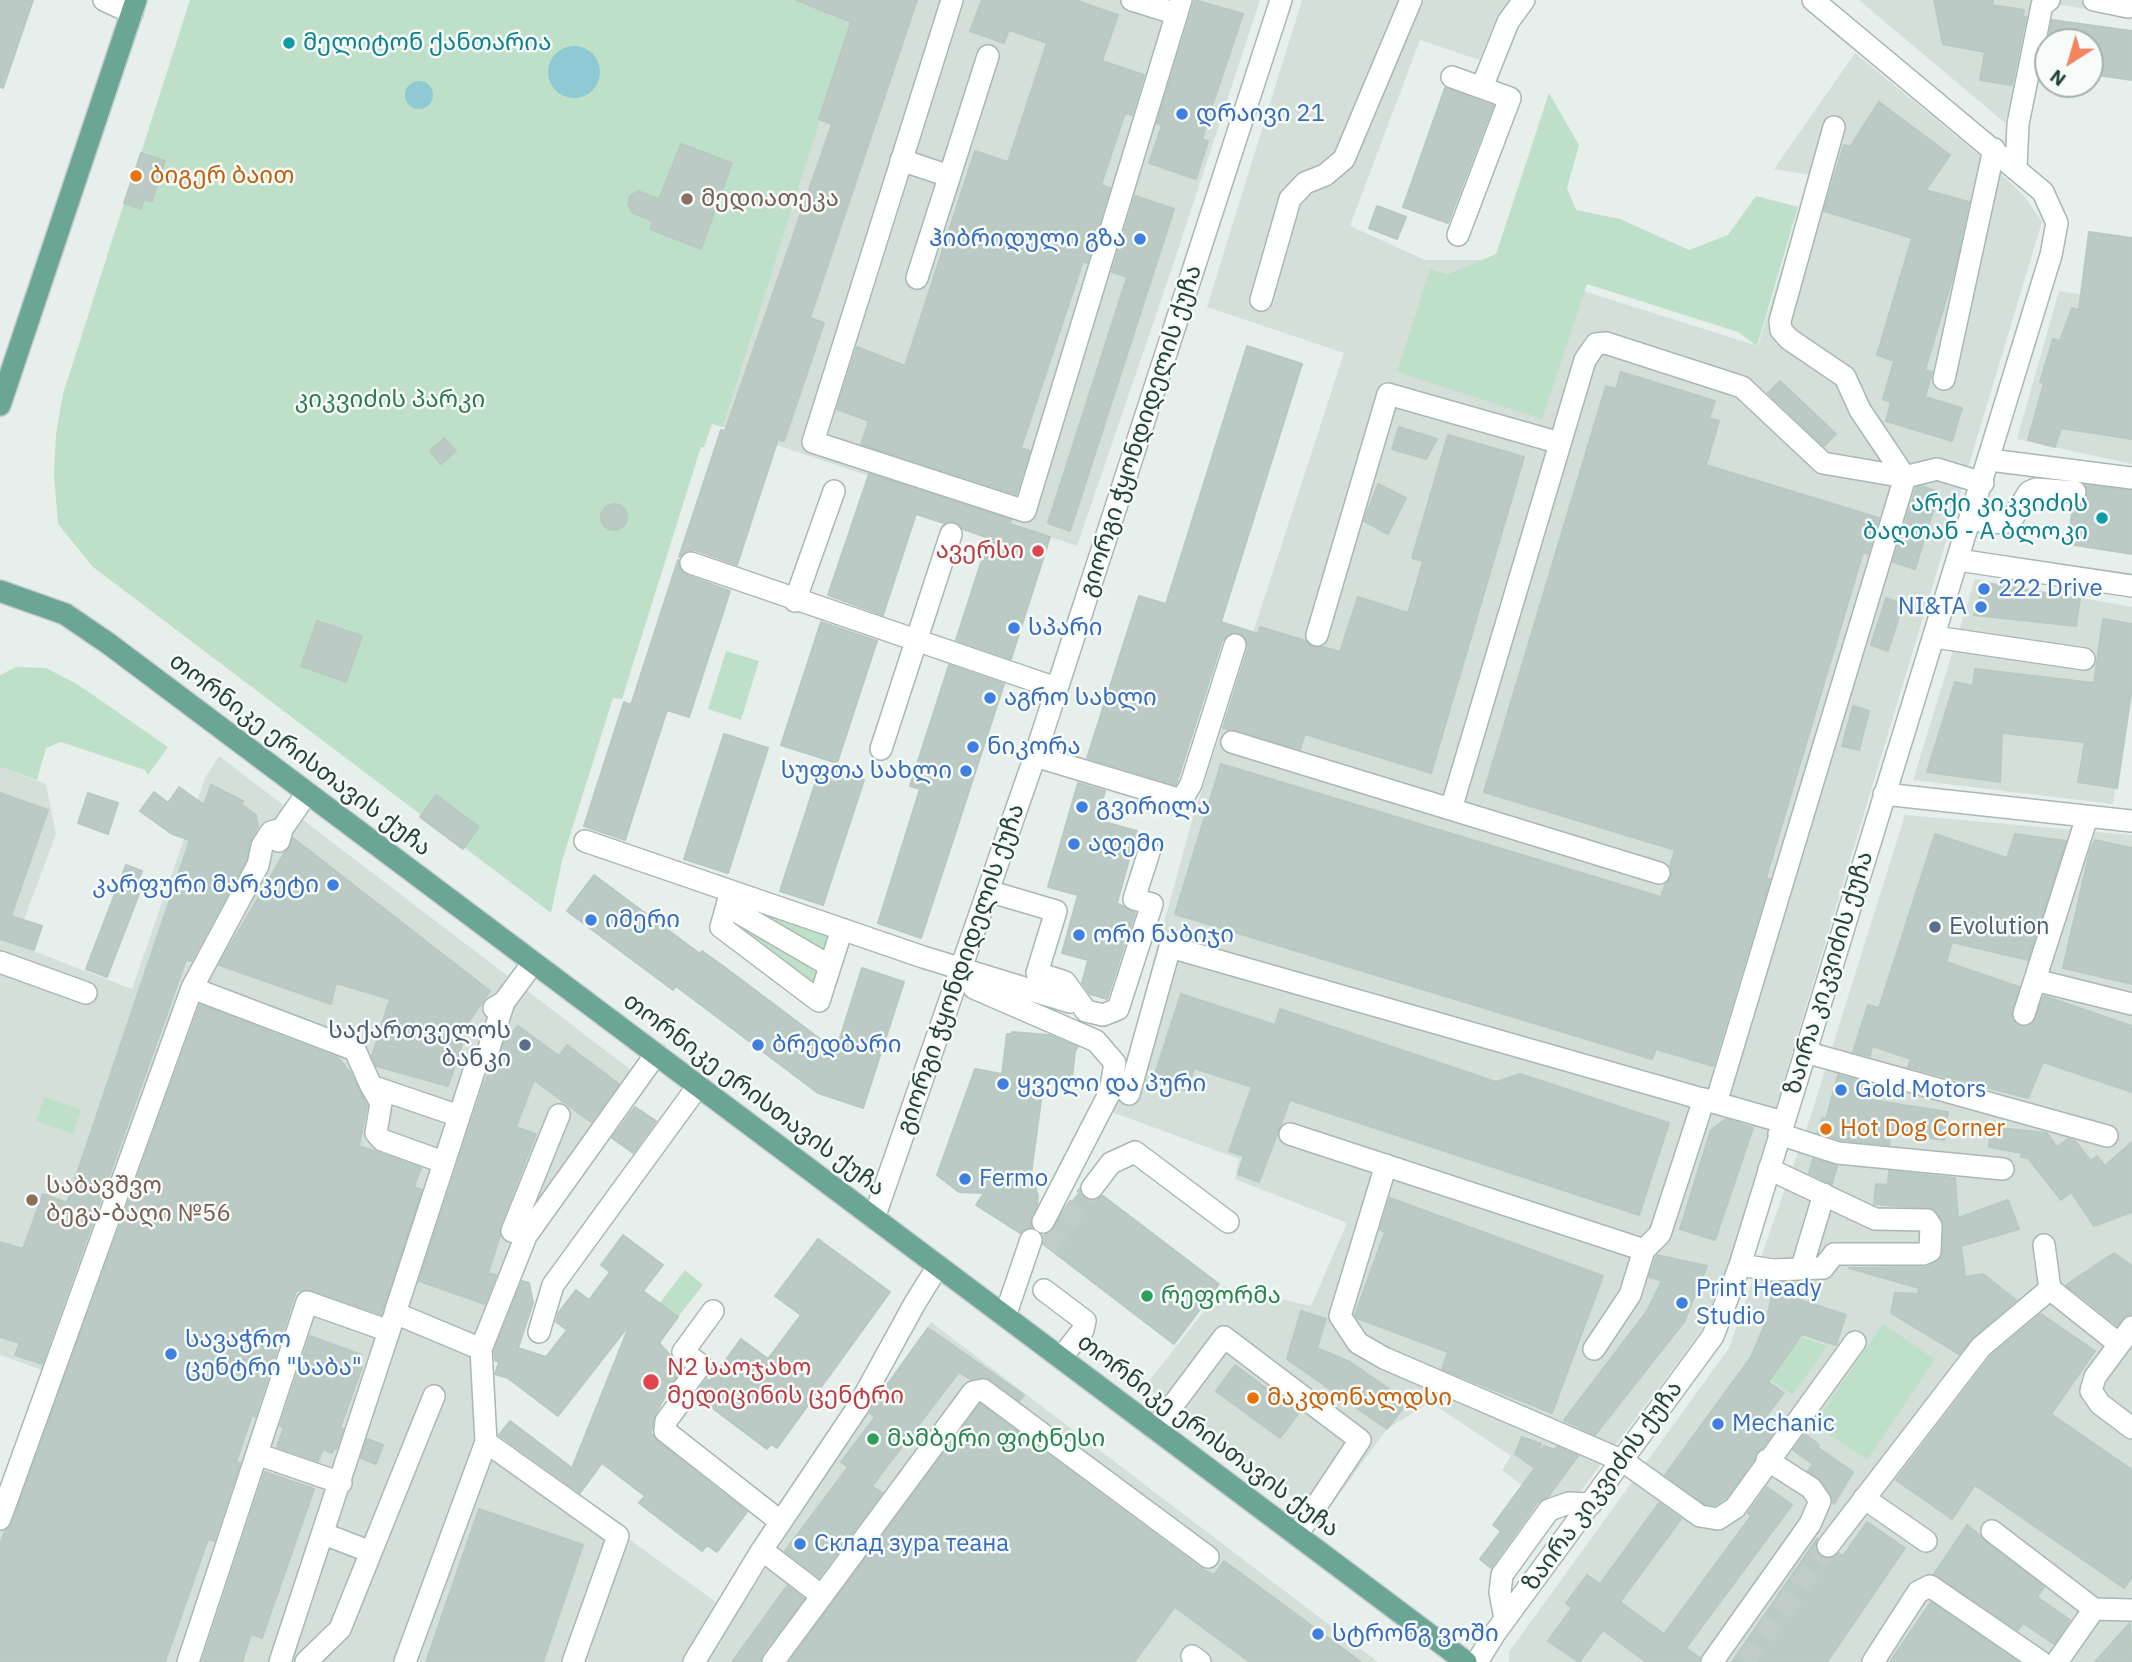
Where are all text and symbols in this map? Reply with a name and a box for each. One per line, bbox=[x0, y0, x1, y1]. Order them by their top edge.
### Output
north arrow bbox=[2034, 28, 2104, 98]
place label: მელიტონ ქანთარია bbox=[303, 29, 551, 57]
marker: მელიტონ ქანთარია bbox=[281, 35, 297, 51]
text: N bbox=[2045, 64, 2070, 92]
place label: დრაივი 21 bbox=[1196, 100, 1325, 128]
marker: დრაივი 21 bbox=[1174, 106, 1190, 122]
place label: ბიგერ ბაით bbox=[150, 162, 294, 190]
marker: ბიგერ ბაით bbox=[128, 168, 144, 184]
place label: მედიათეკა bbox=[701, 185, 839, 213]
marker: მედიათეკა bbox=[679, 191, 695, 207]
place label: ჰიბრიდული გზა bbox=[929, 225, 1126, 253]
marker: ჰიბრიდული გზა bbox=[1132, 231, 1148, 247]
street label: გიორგი ჭყონდიდელის ქუჩა bbox=[1074, 261, 1208, 601]
park label: კიკვიძის პარკი bbox=[295, 386, 485, 414]
place label: არქი კიკვიძის ბაღთან - A ბლოკი bbox=[1863, 490, 2088, 546]
marker: არქი კიკვიძის ბაღთან - A ბლოკი bbox=[2094, 510, 2110, 526]
place label: ავერსი bbox=[936, 537, 1024, 565]
marker: ავერსი bbox=[1030, 543, 1046, 559]
place label: 222 Drive bbox=[1998, 575, 2103, 603]
marker: 222 Drive bbox=[1976, 581, 1992, 597]
place label: NI&TA bbox=[1898, 593, 1967, 621]
marker: NI&TA bbox=[1973, 599, 1989, 615]
place label: სპარი bbox=[1028, 614, 1103, 642]
marker: სპარი bbox=[1006, 620, 1022, 636]
street label: თორნიკე ერისთავის ქუჩა bbox=[163, 647, 437, 863]
place label: აგრო სახლი bbox=[1004, 684, 1157, 712]
marker: აგრო სახლი bbox=[982, 690, 998, 706]
place label: ნიკორა bbox=[987, 733, 1081, 761]
marker: ნიკორა bbox=[965, 739, 981, 755]
place label: სუფთა სახლი bbox=[781, 757, 952, 785]
marker: სუფთა სახლი bbox=[958, 763, 974, 779]
place label: გვირილა bbox=[1096, 793, 1210, 821]
marker: გვირილა bbox=[1074, 799, 1090, 815]
street label: გიორგი ჭყონდიდელის ქუჩა bbox=[891, 800, 1031, 1138]
place label: ადემი bbox=[1088, 830, 1164, 858]
marker: ადემი bbox=[1066, 836, 1082, 852]
street label: ზაირა კიკვიძის ქუჩა bbox=[1778, 848, 1880, 1098]
place label: კარფური მარკეტი bbox=[92, 871, 319, 899]
marker: კარფური მარკეტი bbox=[325, 877, 341, 893]
place label: იმერი bbox=[605, 906, 680, 934]
marker: იმერი bbox=[583, 912, 599, 928]
place label: Evolution bbox=[1949, 913, 2050, 941]
marker: Evolution bbox=[1927, 919, 1943, 935]
place label: ორი ნაბიჯი bbox=[1093, 921, 1234, 949]
marker: ორი ნაბიჯი bbox=[1071, 927, 1087, 943]
street label: თორნიკე ერისთავის ქუჩა bbox=[617, 987, 891, 1203]
place label: საქართველოს ბანკი bbox=[328, 1017, 511, 1073]
place label: ბრედბარი bbox=[772, 1031, 902, 1059]
marker: საქართველოს ბანკი bbox=[517, 1037, 533, 1053]
marker: ბრედბარი bbox=[750, 1037, 766, 1053]
place label: ყველი და პური bbox=[1017, 1070, 1206, 1098]
marker: ყველი და პური bbox=[995, 1076, 1011, 1092]
place label: Gold Motors bbox=[1855, 1076, 1986, 1104]
marker: Gold Motors bbox=[1833, 1082, 1849, 1098]
place label: Hot Dog Corner bbox=[1840, 1115, 2005, 1143]
marker: Hot Dog Corner bbox=[1818, 1121, 1834, 1137]
place label: Fermo bbox=[979, 1165, 1048, 1193]
marker: Fermo bbox=[957, 1171, 973, 1187]
place label: საბავშვო ბეგა-ბაღი №56 bbox=[46, 1172, 231, 1228]
marker: საბავშვო ბეგა-ბაღი №56 bbox=[24, 1192, 40, 1208]
place label: Print Heady Studio bbox=[1696, 1275, 1822, 1331]
place label: რეფორმა bbox=[1161, 1282, 1281, 1310]
marker: რეფორმა bbox=[1139, 1288, 1155, 1304]
marker: Print Heady Studio bbox=[1674, 1295, 1690, 1311]
place label: სავაჭრო ცენტრი "საბა" bbox=[185, 1326, 362, 1382]
street label: თორნიკე ერისთავის ქუჩა bbox=[1071, 1328, 1345, 1544]
marker: სავაჭრო ცენტრი "საბა" bbox=[163, 1346, 179, 1362]
place label: N2 საოჯახო მედიცინის ცენტრი bbox=[667, 1354, 904, 1410]
marker: N2 საოჯახო მედიცინის ცენტრი bbox=[641, 1372, 661, 1392]
street label: ზაირა კიკვიძის ქუჩა bbox=[1517, 1375, 1689, 1597]
place label: მაკდონალდსი bbox=[1267, 1384, 1452, 1412]
marker: მაკდონალდსი bbox=[1245, 1390, 1261, 1406]
place label: Mechanic bbox=[1732, 1410, 1835, 1438]
marker: Mechanic bbox=[1710, 1416, 1726, 1432]
place label: მამბერი ფიტნესი bbox=[887, 1425, 1105, 1453]
marker: მამბერი ფიტნესი bbox=[865, 1431, 881, 1447]
place label: Склад зура теана bbox=[814, 1530, 1009, 1558]
marker: Склад зура теана bbox=[792, 1536, 808, 1552]
place label: სტრონგ ვოში bbox=[1332, 1620, 1499, 1648]
marker: სტრონგ ვოში bbox=[1310, 1626, 1326, 1642]

